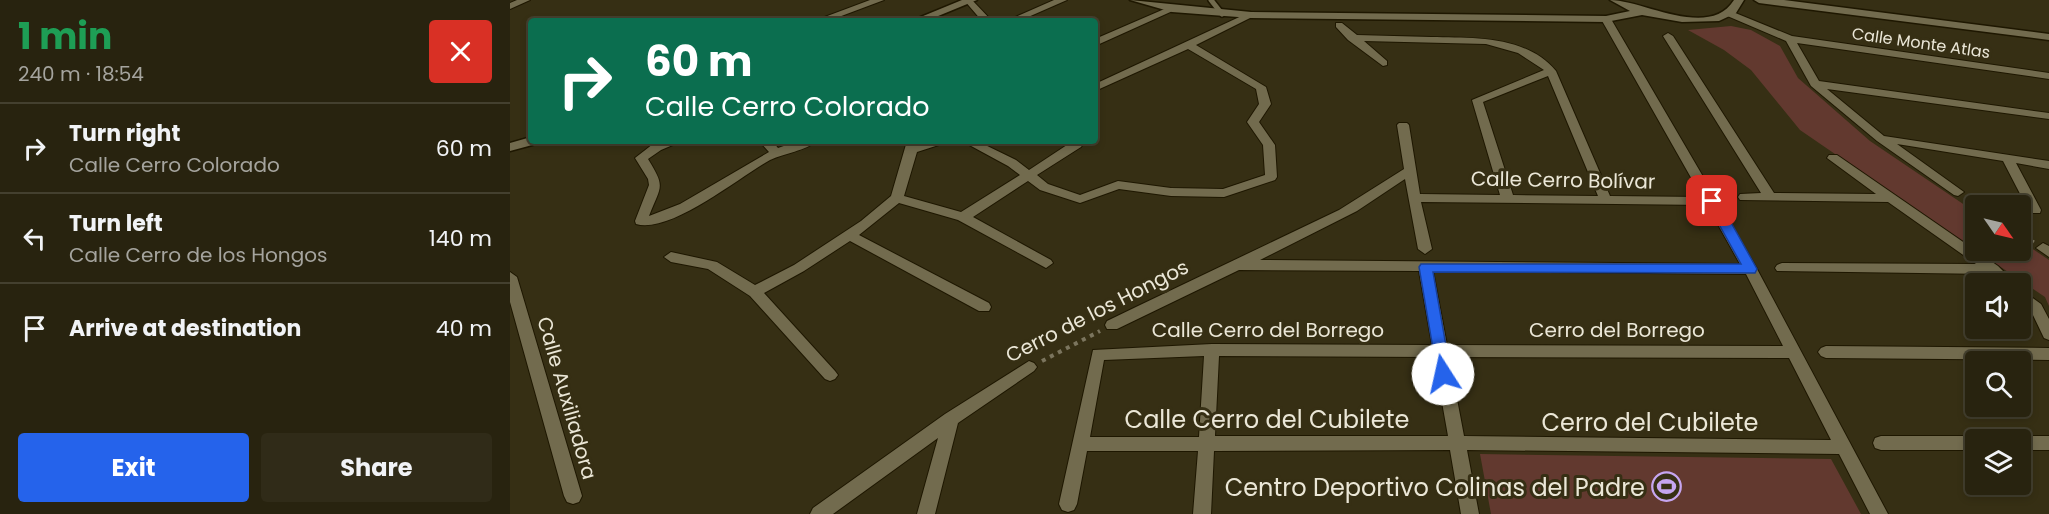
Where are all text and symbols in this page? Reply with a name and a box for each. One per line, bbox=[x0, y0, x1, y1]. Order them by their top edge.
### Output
text: 1 min bbox=[18, 11, 112, 62]
button: close bbox=[429, 20, 492, 83]
street label: Calle Monte Atlas bbox=[1850, 22, 1992, 64]
text: 60 m bbox=[645, 32, 753, 91]
icon: right bbox=[546, 42, 624, 120]
text: 240 m · 18:54 bbox=[18, 60, 144, 88]
text: Calle Cerro Colorado bbox=[645, 88, 929, 125]
text: Turn right bbox=[69, 118, 180, 149]
icon: right bbox=[18, 132, 51, 165]
text: 60 m bbox=[436, 133, 492, 164]
text: Calle Cerro Colorado bbox=[69, 151, 280, 179]
street label: Calle Cerro Bolívar bbox=[1470, 164, 1656, 196]
pin bbox=[1686, 175, 1737, 226]
icon: arrive bbox=[1695, 184, 1728, 217]
north arrow bbox=[1965, 195, 2031, 261]
map controls bbox=[1965, 195, 2031, 495]
text: Turn left bbox=[69, 208, 163, 239]
icon: left bbox=[18, 222, 51, 255]
text: 140 m bbox=[429, 223, 492, 254]
text: Calle Cerro de los Hongos bbox=[69, 241, 327, 269]
street label: Cerro de los Hongos bbox=[1001, 253, 1193, 369]
button: sound bbox=[1965, 273, 2031, 339]
icon: arrive bbox=[18, 312, 51, 345]
text: Arrive at destination bbox=[69, 313, 301, 344]
text: 40 m bbox=[436, 313, 492, 344]
street label: Calle Auxiliadora bbox=[530, 313, 604, 483]
street label: Calle Cerro del Borrego bbox=[1152, 316, 1384, 344]
street label: Cerro del Borrego bbox=[1529, 316, 1705, 344]
position arrow bbox=[1411, 342, 1475, 406]
button: search bbox=[1965, 351, 2031, 417]
street label: Calle Cerro del Cubilete bbox=[1125, 403, 1409, 436]
street label: Cerro del Cubilete bbox=[1542, 406, 1758, 439]
button: layers bbox=[1965, 429, 2031, 495]
button: Exit bbox=[18, 433, 249, 502]
button: Share bbox=[261, 433, 492, 502]
place label: Centro Deportivo Colinas del Padre bbox=[1225, 471, 1645, 504]
sports icon: Centro Deportivo Colinas del Padre bbox=[1650, 471, 1682, 503]

